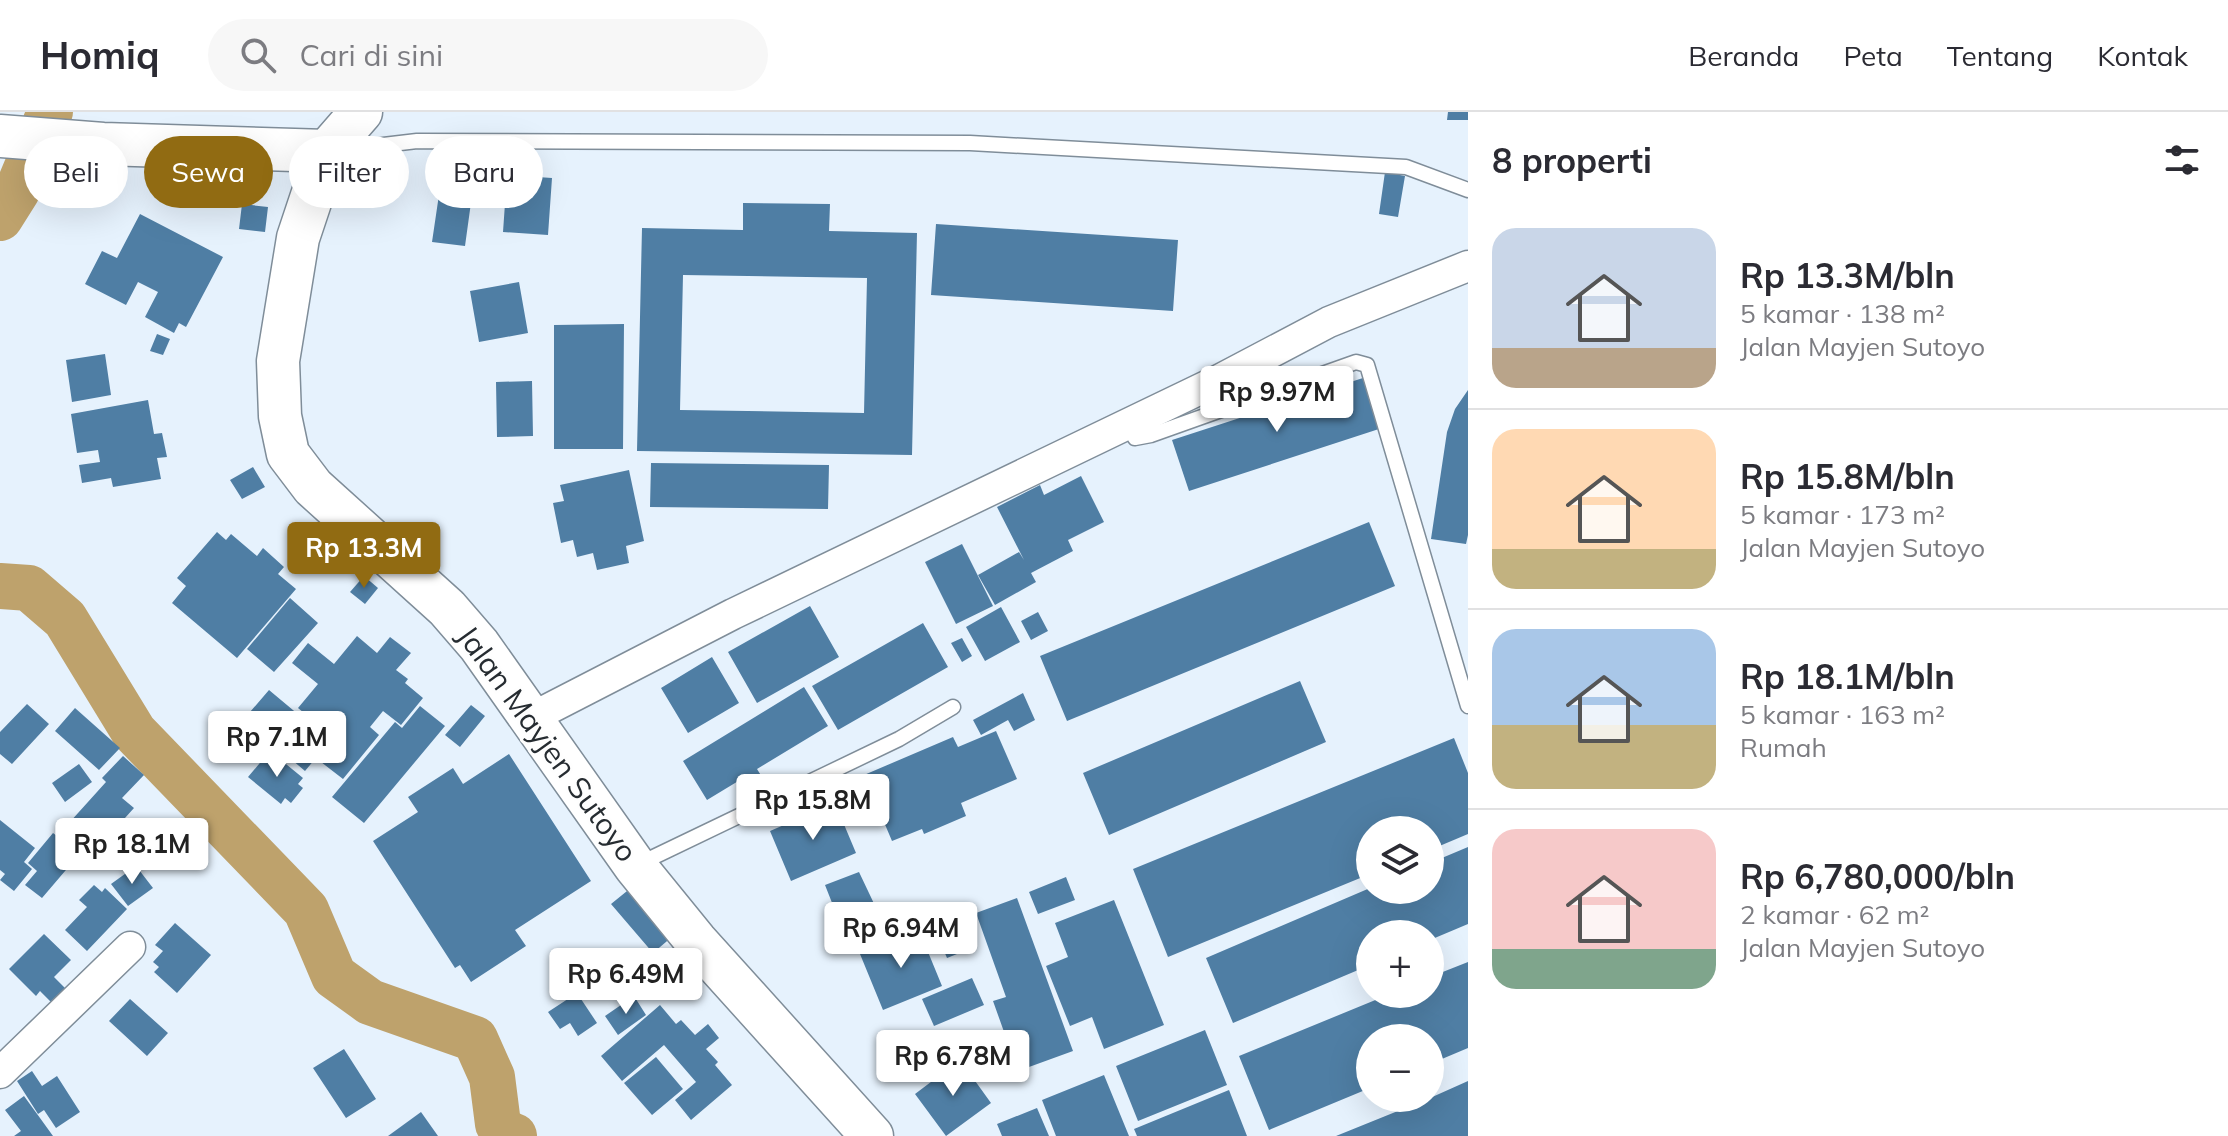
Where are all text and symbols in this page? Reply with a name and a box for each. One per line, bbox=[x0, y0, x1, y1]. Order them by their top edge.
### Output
search box bbox=[208, 19, 768, 91]
text: Homiq bbox=[40, 31, 160, 79]
icon: search bbox=[236, 33, 280, 77]
text: Cari di sini bbox=[300, 36, 443, 74]
text: Beranda bbox=[1688, 38, 1799, 73]
text: Peta bbox=[1843, 38, 1903, 73]
text: Tentang bbox=[1947, 38, 2053, 73]
text: Kontak bbox=[2097, 38, 2188, 73]
chip: Beli bbox=[24, 136, 128, 208]
chip: Sewa bbox=[144, 136, 273, 208]
chip: Filter bbox=[289, 136, 409, 208]
chip: Baru bbox=[425, 136, 543, 208]
icon: filters bbox=[2160, 138, 2204, 182]
text: 8 properti bbox=[1492, 139, 1652, 182]
text: Rp 13.3M/bln bbox=[1740, 254, 1955, 297]
icon: home bbox=[1556, 260, 1652, 356]
text: 5 kamar · 138 m² bbox=[1740, 297, 1945, 330]
text: Jalan Mayjen Sutoyo bbox=[1740, 330, 1985, 363]
pin: Rp 9.97M bbox=[1194, 366, 1360, 434]
text: Rp 9.97M bbox=[1218, 375, 1336, 408]
text: Rp 15.8M/bln bbox=[1740, 455, 1955, 498]
icon: home bbox=[1556, 461, 1652, 557]
text: 5 kamar · 173 m² bbox=[1740, 498, 1945, 531]
pin: Rp 13.3M bbox=[281, 522, 447, 590]
text: Rp 13.3M bbox=[305, 531, 423, 564]
text: Jalan Mayjen Sutoyo bbox=[1740, 531, 1985, 564]
street label: Jalan Mayjen Sutoyo bbox=[449, 618, 646, 869]
text: Rp 18.1M/bln bbox=[1740, 655, 1955, 698]
icon: home bbox=[1556, 661, 1652, 757]
text: 5 kamar · 163 m² bbox=[1740, 698, 1945, 731]
pin: Rp 7.1M bbox=[203, 711, 351, 779]
text: Rp 7.1M bbox=[226, 720, 328, 753]
text: Rumah bbox=[1740, 731, 1827, 764]
pin: Rp 15.8M bbox=[730, 774, 896, 842]
text: Rp 15.8M bbox=[754, 783, 872, 816]
map controls bbox=[1356, 816, 1444, 1112]
button: layers bbox=[1356, 816, 1444, 904]
pin: Rp 18.1M bbox=[49, 818, 215, 886]
text: Rp 18.1M bbox=[73, 827, 191, 860]
text: Rp 6,780,000/bln bbox=[1740, 855, 2015, 898]
icon: home bbox=[1556, 861, 1652, 957]
text: 2 kamar · 62 m² bbox=[1740, 898, 1929, 931]
pin: Rp 6.94M bbox=[818, 902, 984, 970]
text: Rp 6.94M bbox=[842, 911, 960, 944]
button: + bbox=[1356, 920, 1444, 1008]
text: Jalan Mayjen Sutoyo bbox=[1740, 931, 1985, 964]
pin: Rp 6.49M bbox=[543, 948, 709, 1016]
text: Rp 6.49M bbox=[567, 957, 685, 990]
button: − bbox=[1356, 1024, 1444, 1112]
pin: Rp 6.78M bbox=[870, 1030, 1036, 1098]
text: Rp 6.78M bbox=[894, 1039, 1012, 1072]

